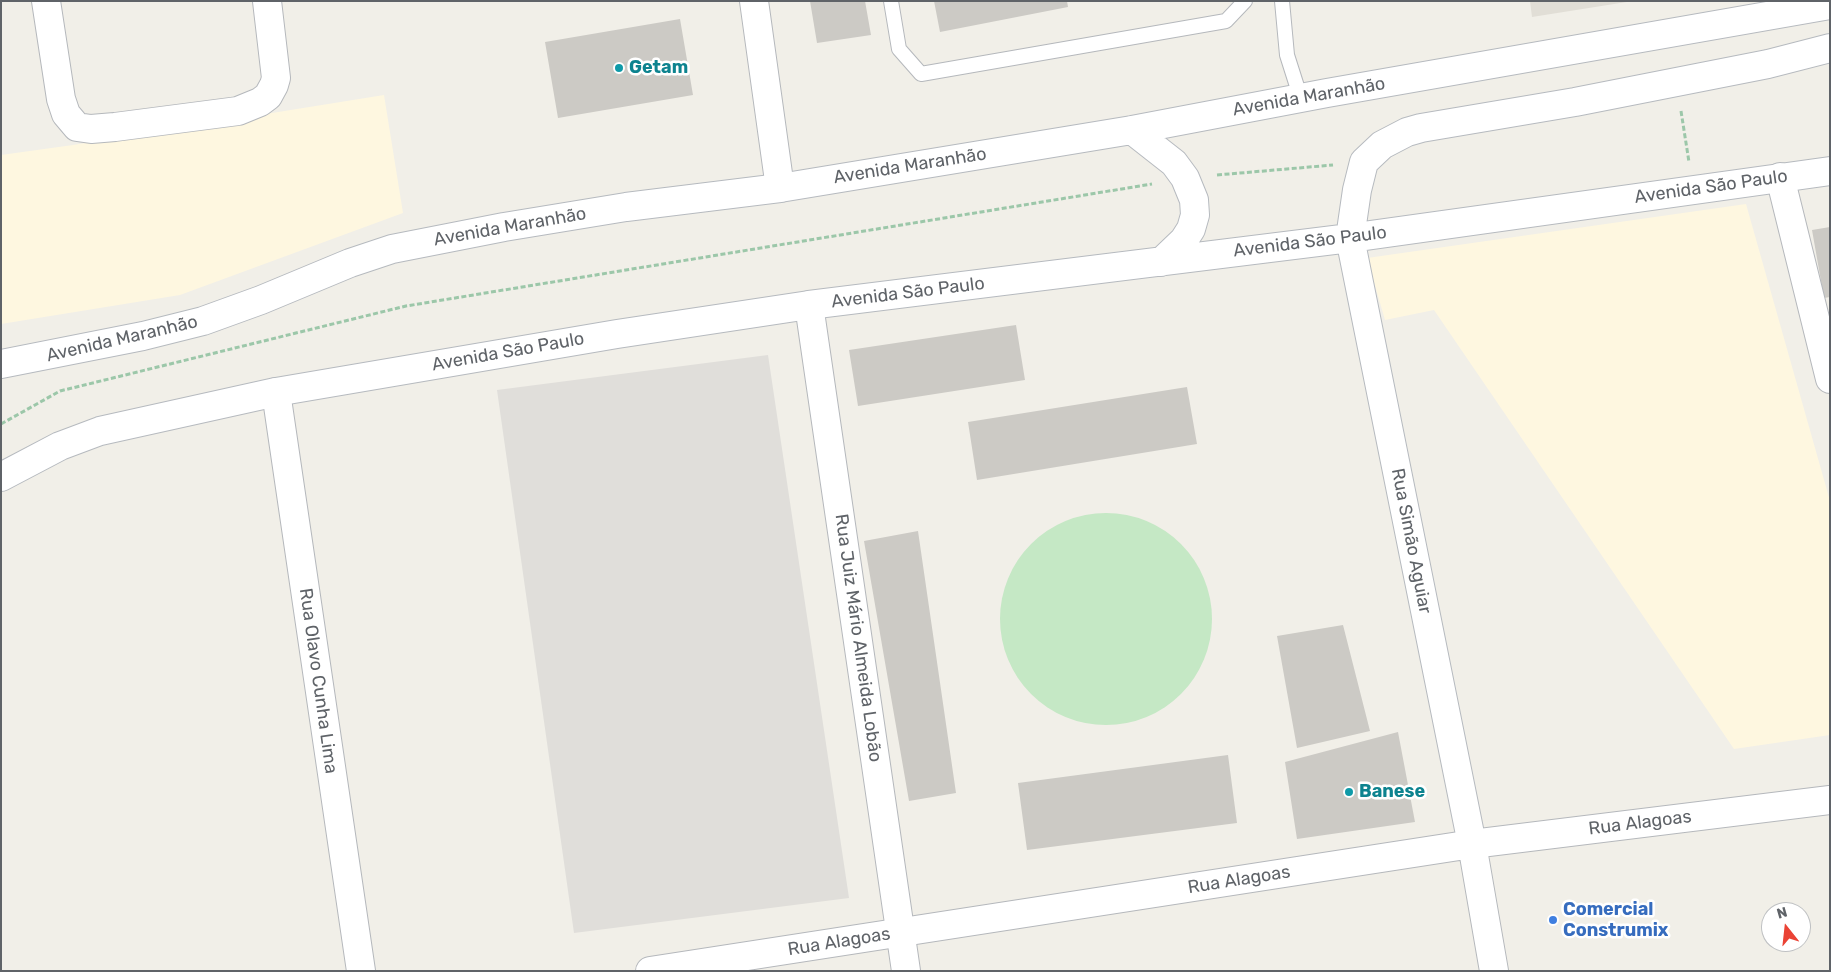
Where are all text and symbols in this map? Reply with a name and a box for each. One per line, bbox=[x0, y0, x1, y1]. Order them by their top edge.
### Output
place label: Getam bbox=[629, 57, 688, 79]
marker: Getam bbox=[613, 62, 625, 74]
street label: Avenida Maranhão bbox=[1231, 73, 1387, 121]
street label: Avenida Maranhão bbox=[832, 143, 988, 189]
street label: Avenida São Paulo bbox=[1633, 166, 1789, 208]
street label: Avenida Maranhão bbox=[432, 203, 588, 251]
street label: Avenida São Paulo bbox=[1232, 222, 1388, 262]
street label: Avenida São Paulo bbox=[830, 273, 986, 313]
street label: Avenida Maranhão bbox=[44, 311, 200, 367]
street label: Avenida São Paulo bbox=[430, 328, 586, 376]
street label: Rua Simão Aguiar bbox=[1386, 466, 1436, 616]
street label: Rua Juiz Mário Almeida Lobão bbox=[830, 513, 886, 763]
street label: Rua Olavo Cunha Lima bbox=[294, 587, 342, 775]
place label: Banese bbox=[1359, 781, 1425, 803]
marker: Banese bbox=[1343, 786, 1355, 798]
street label: Rua Alagoas bbox=[1587, 806, 1693, 840]
street label: Rua Alagoas bbox=[1186, 861, 1292, 899]
place label: Comercial Construmix bbox=[1563, 899, 1668, 942]
north arrow bbox=[1761, 902, 1811, 952]
text: N bbox=[1775, 904, 1789, 923]
marker: Comercial Construmix bbox=[1547, 914, 1559, 926]
street label: Rua Alagoas bbox=[786, 923, 892, 961]

